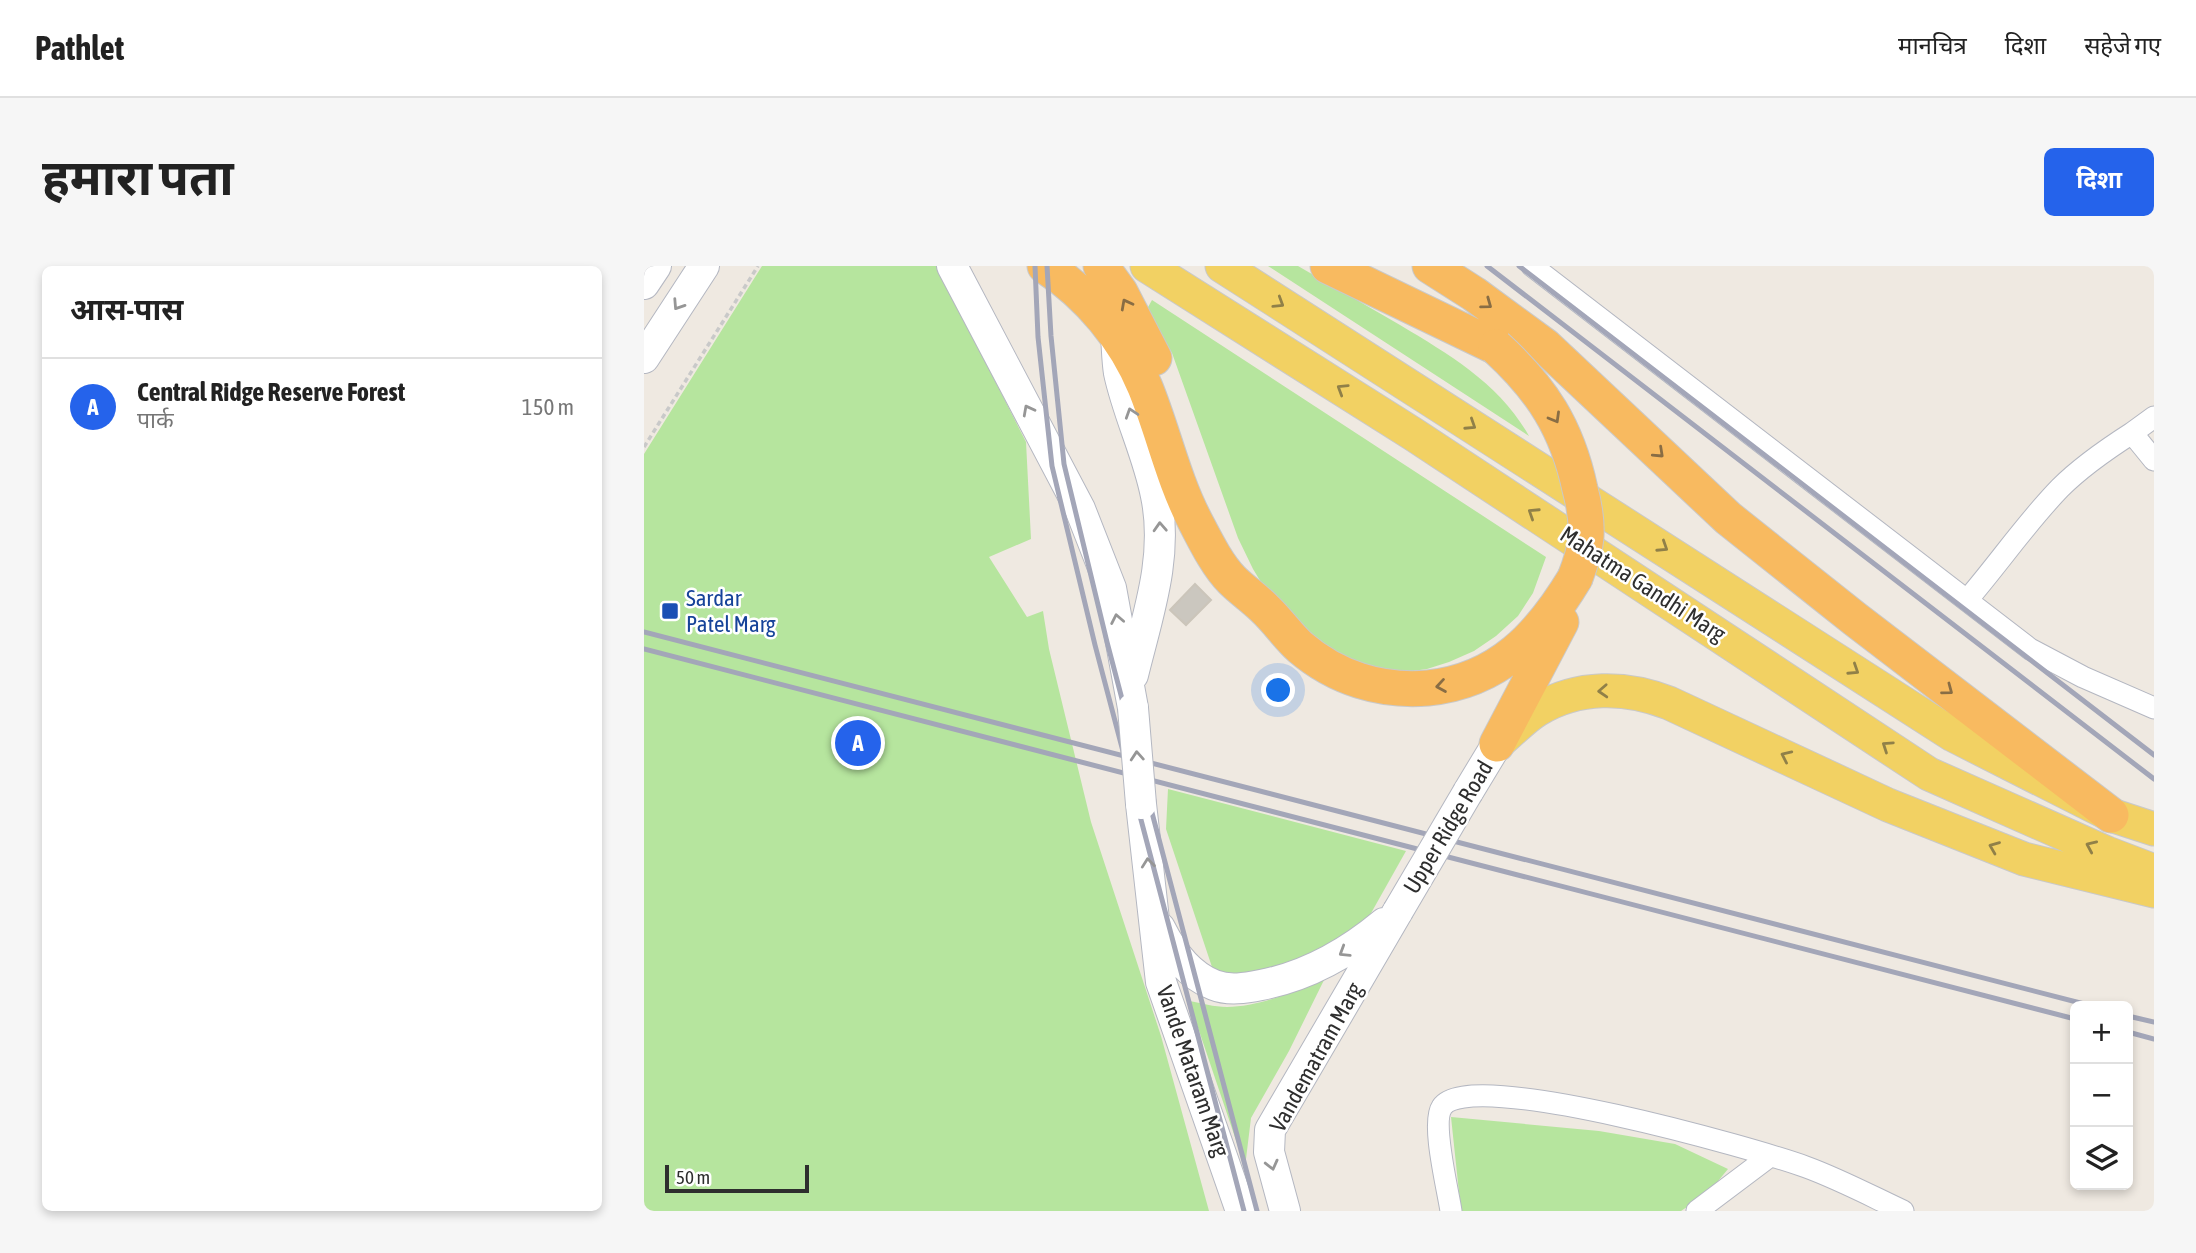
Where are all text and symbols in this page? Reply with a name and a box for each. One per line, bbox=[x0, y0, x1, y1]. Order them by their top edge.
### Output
text: Pathlet bbox=[35, 29, 124, 67]
text: मानचित्र bbox=[1898, 32, 1967, 59]
text: दिशा bbox=[2005, 32, 2046, 59]
text: सहेजे गए bbox=[2084, 32, 2161, 59]
button: दिशा bbox=[2044, 148, 2154, 216]
text: हमारा पता bbox=[42, 149, 234, 205]
text: आस-पास bbox=[70, 292, 183, 326]
one-way arrow bbox=[1272, 294, 1285, 307]
one-way arrow bbox=[1479, 296, 1492, 308]
one-way arrow bbox=[674, 298, 687, 311]
one-way arrow bbox=[1121, 299, 1134, 311]
text: Central Ridge Reserve Forest bbox=[137, 377, 405, 407]
one-way arrow bbox=[1337, 385, 1350, 398]
text: A bbox=[87, 394, 99, 420]
text: 150 m bbox=[522, 394, 574, 420]
one-way arrow bbox=[1023, 405, 1037, 417]
text: पार्क bbox=[137, 407, 174, 433]
one-way arrow bbox=[1125, 407, 1139, 419]
one-way arrow bbox=[1547, 411, 1560, 424]
one-way arrow bbox=[1464, 416, 1477, 429]
one-way arrow bbox=[1651, 444, 1664, 457]
one-way arrow bbox=[1528, 508, 1541, 521]
one-way arrow bbox=[1152, 521, 1167, 532]
street label: Mahatma Gandhi Marg bbox=[1556, 521, 1731, 647]
one-way arrow bbox=[1655, 539, 1668, 552]
place label: Sardar Patel Marg bbox=[686, 585, 776, 637]
marker: Sardar Patel Marg bbox=[660, 601, 680, 621]
one-way arrow bbox=[1110, 613, 1125, 625]
one-way arrow bbox=[1847, 662, 1860, 675]
your location bbox=[1261, 673, 1295, 707]
one-way arrow bbox=[1436, 678, 1447, 693]
one-way arrow bbox=[1940, 682, 1953, 695]
one-way arrow bbox=[1597, 684, 1608, 699]
pin: A bbox=[835, 717, 881, 769]
one-way arrow bbox=[1882, 741, 1895, 754]
one-way arrow bbox=[1130, 750, 1145, 761]
one-way arrow bbox=[1780, 751, 1793, 765]
street label: Upper Ridge Road bbox=[1398, 756, 1498, 898]
one-way arrow bbox=[2086, 840, 2098, 854]
one-way arrow bbox=[1989, 842, 2001, 856]
one-way arrow bbox=[1140, 857, 1155, 869]
one-way arrow bbox=[1339, 944, 1352, 957]
street label: Vandematram Marg bbox=[1264, 978, 1368, 1136]
street label: Vande Mataram Marg bbox=[1152, 982, 1234, 1160]
map controls bbox=[2070, 1001, 2133, 1190]
button: + bbox=[2070, 1001, 2133, 1064]
button: − bbox=[2070, 1064, 2133, 1127]
button: layers bbox=[2070, 1127, 2133, 1190]
one-way arrow bbox=[1264, 1159, 1278, 1171]
scale bar bbox=[665, 1162, 808, 1194]
text: 50 m bbox=[676, 1166, 710, 1188]

